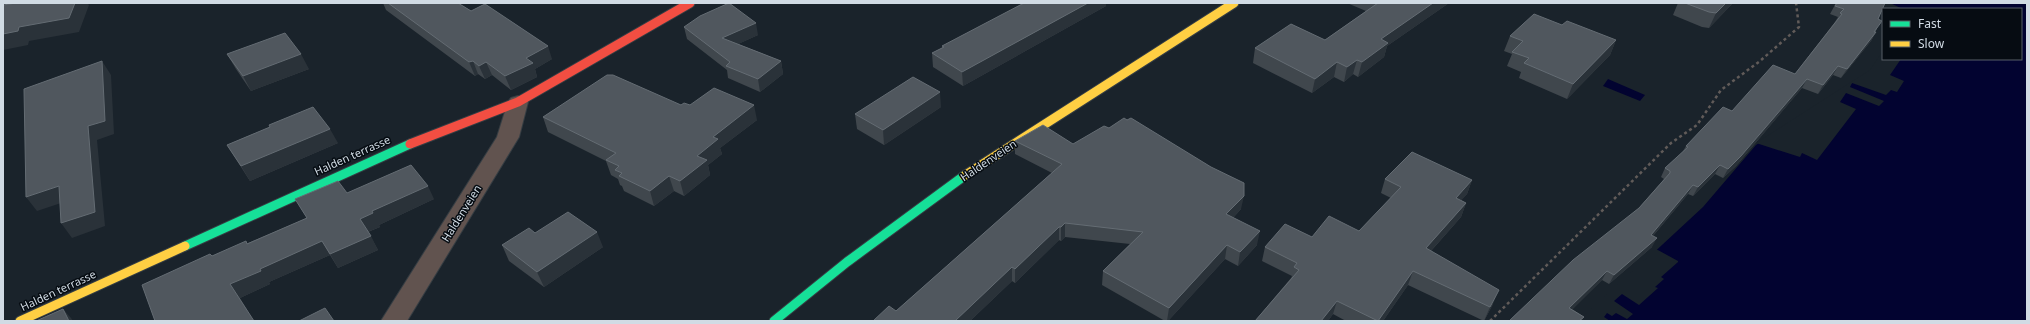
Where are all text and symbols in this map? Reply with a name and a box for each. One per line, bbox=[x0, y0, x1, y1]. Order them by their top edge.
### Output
legend bbox=[1882, 8, 2022, 60]
text: Fast bbox=[1918, 15, 1942, 32]
text: Slow bbox=[1918, 35, 1945, 52]
street label: Halden terrasse bbox=[312, 132, 392, 178]
street label: Haldenveien bbox=[957, 136, 1019, 184]
street label: Haldenveien bbox=[438, 182, 484, 244]
street label: Halden terrasse bbox=[18, 266, 98, 314]

